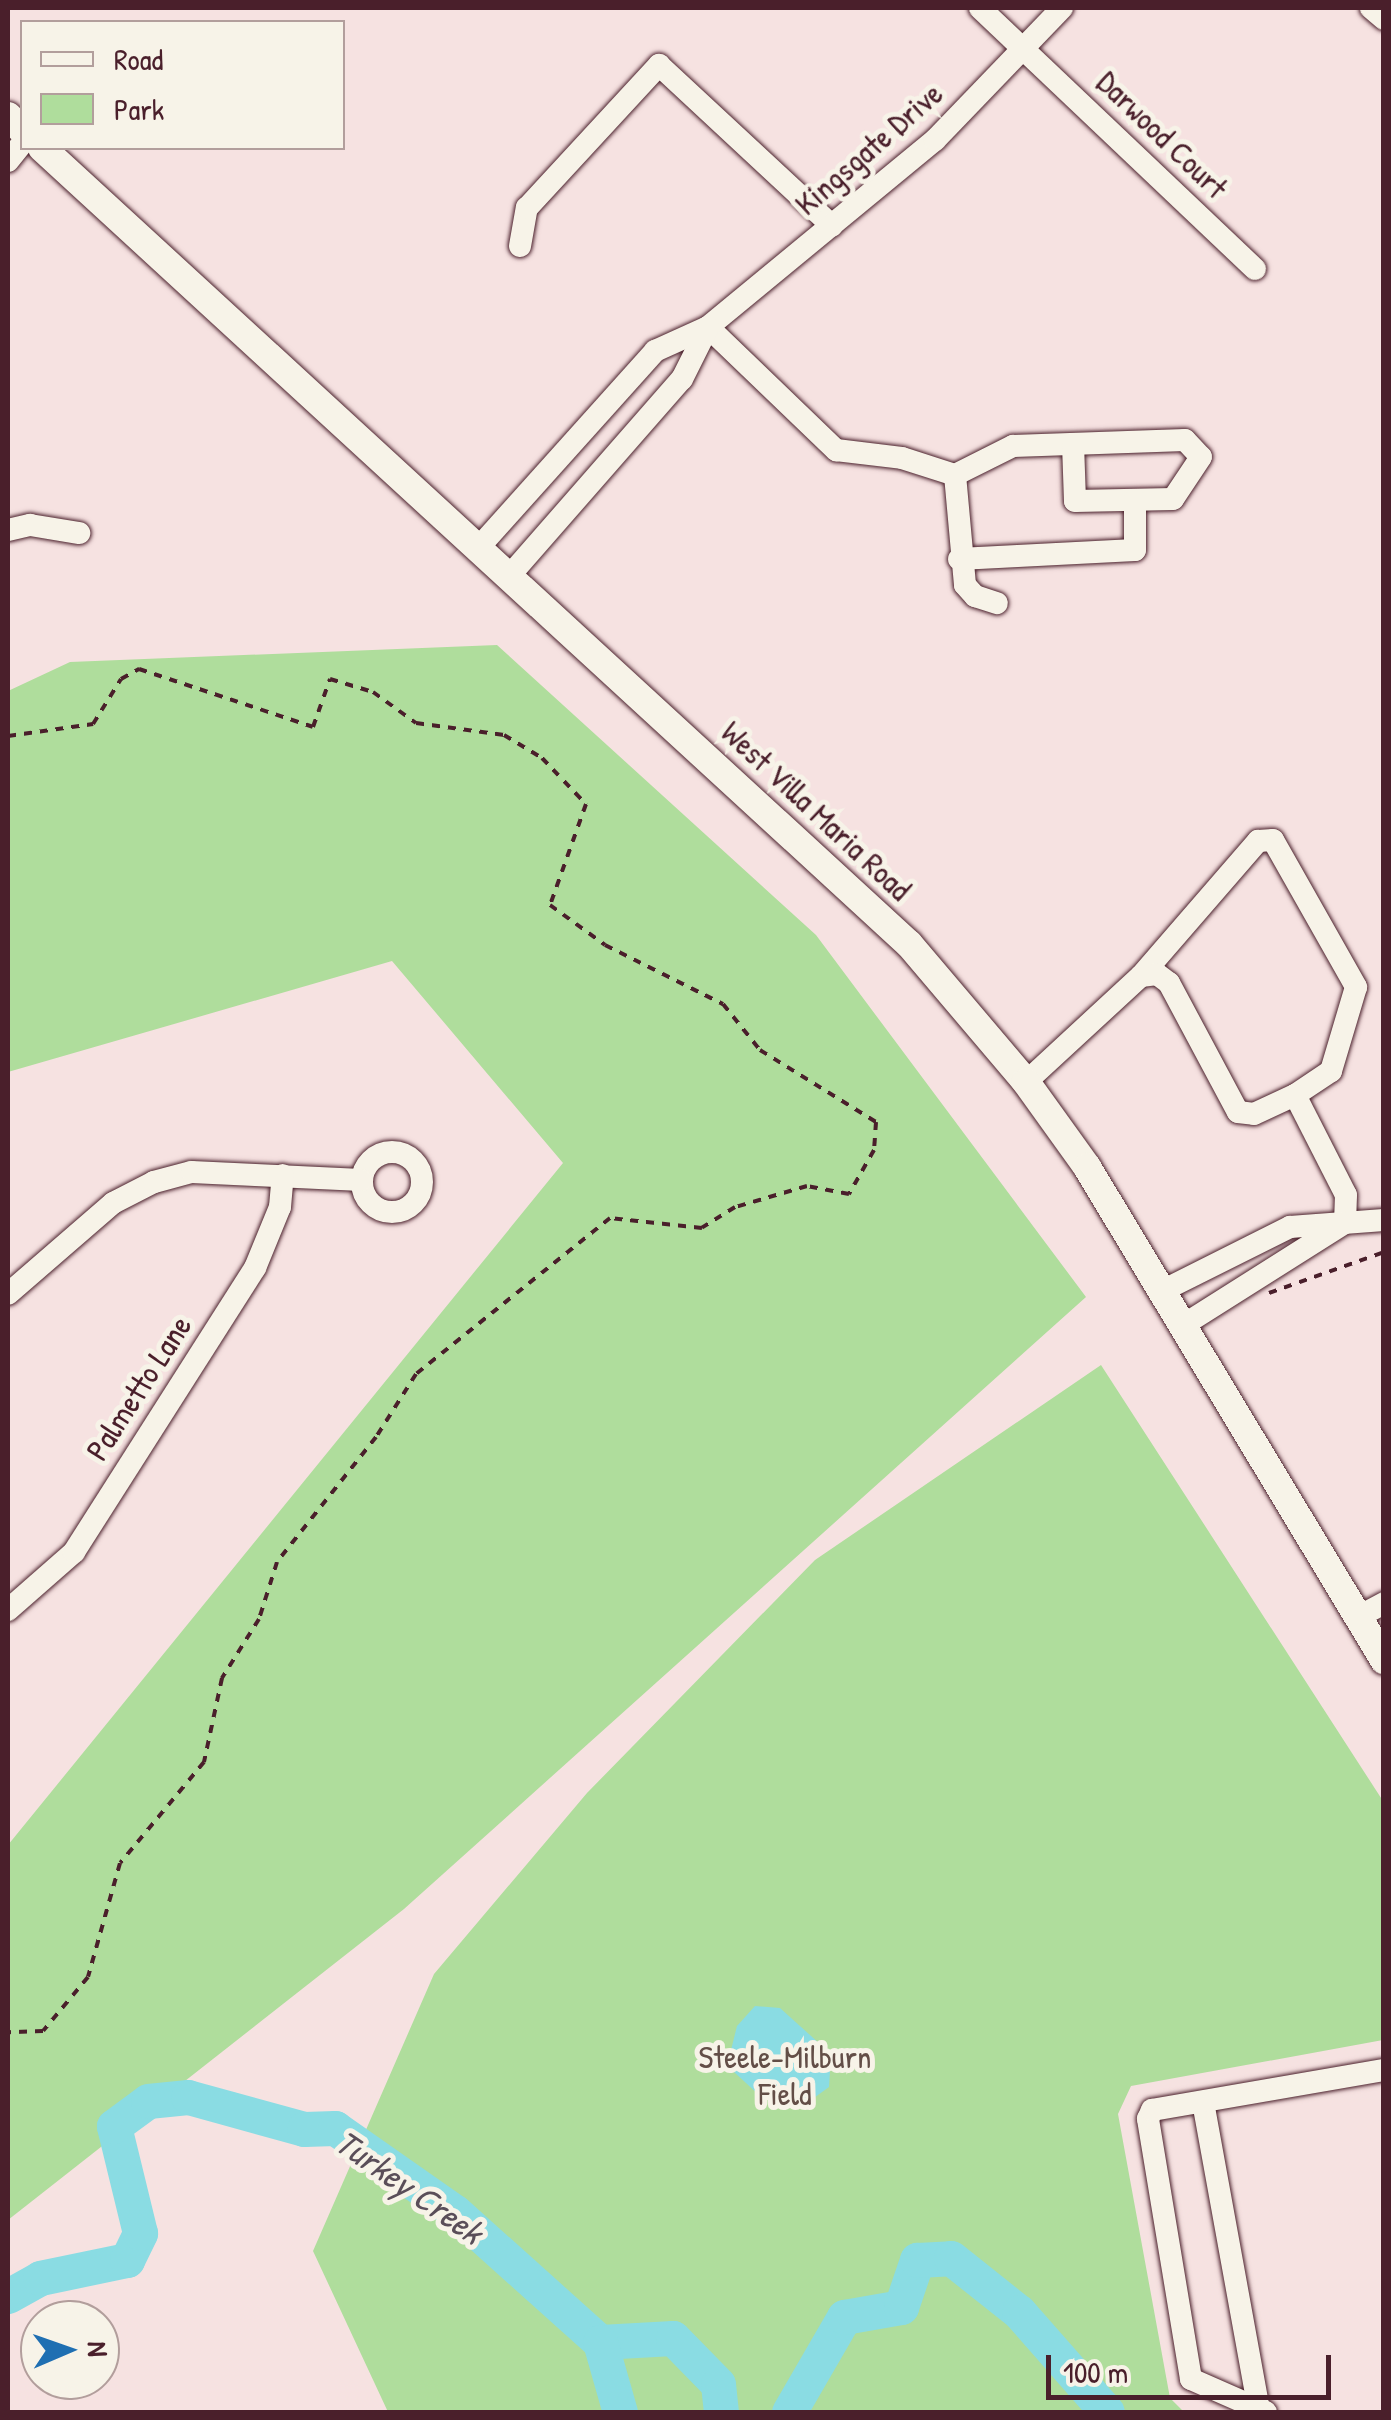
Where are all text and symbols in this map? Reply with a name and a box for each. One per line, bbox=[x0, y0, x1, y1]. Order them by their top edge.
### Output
legend bbox=[20, 20, 345, 150]
text: Road bbox=[114, 39, 163, 79]
street label: Darwood Court bbox=[1089, 63, 1235, 207]
street label: Kingsgate Drive bbox=[787, 74, 951, 224]
text: Park bbox=[114, 89, 164, 129]
street label: West Villa Maria Road bbox=[713, 713, 919, 909]
street label: Palmetto Lane bbox=[78, 1308, 200, 1468]
park label: Steele-Milburn Field bbox=[699, 2039, 871, 2114]
water label: Turkey Creek bbox=[327, 2121, 491, 2253]
north arrow bbox=[20, 2300, 120, 2400]
scale bar bbox=[1051, 2335, 1336, 2397]
text: N bbox=[79, 2341, 117, 2357]
text: 100 m bbox=[1063, 2352, 1128, 2392]

